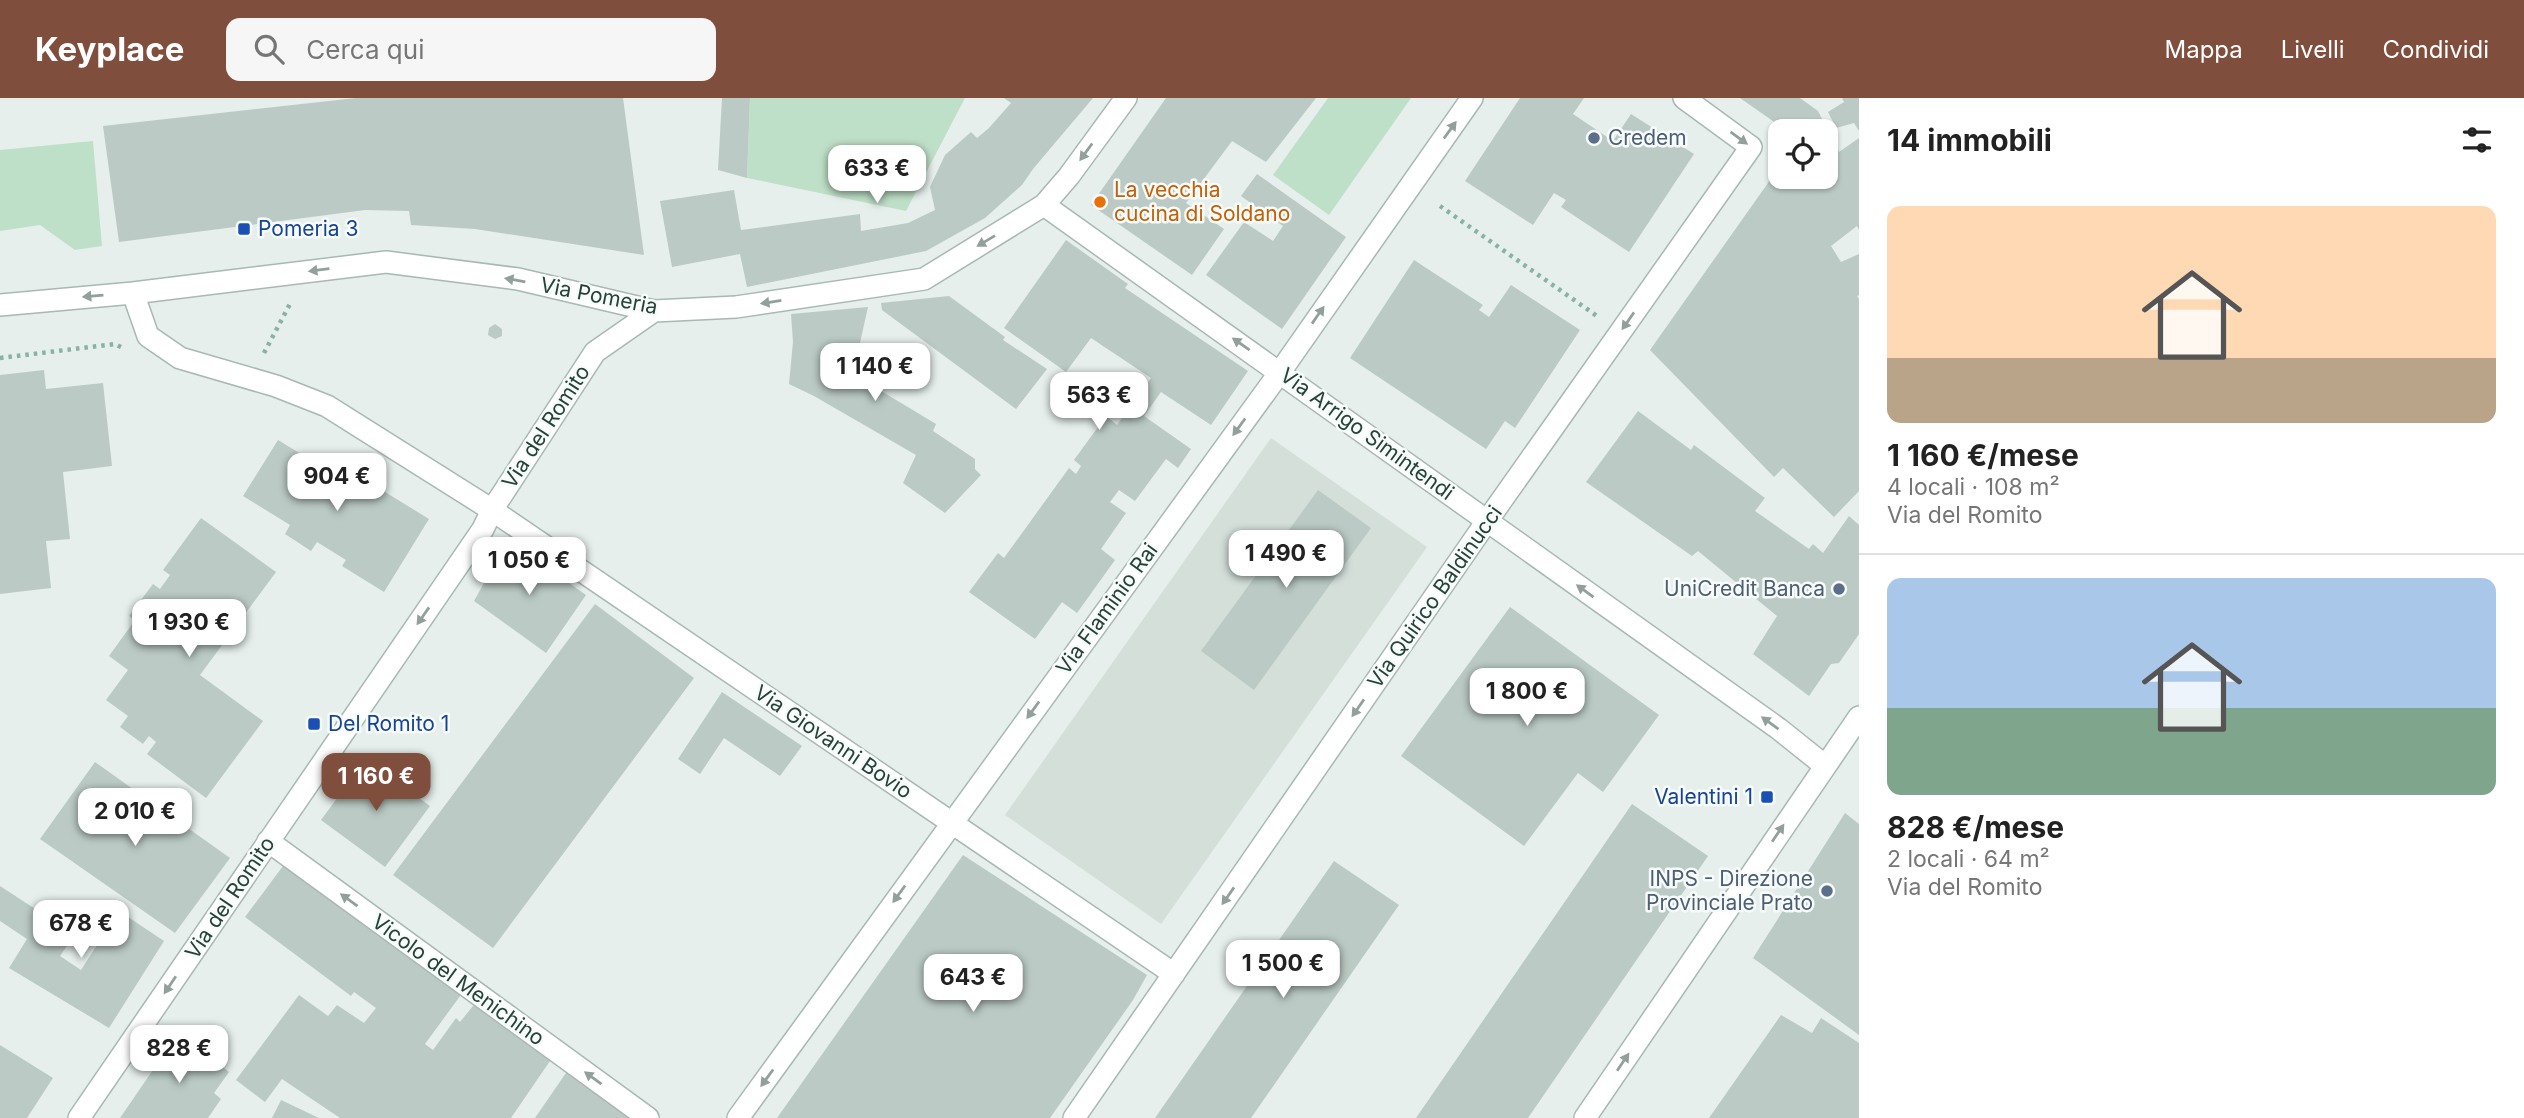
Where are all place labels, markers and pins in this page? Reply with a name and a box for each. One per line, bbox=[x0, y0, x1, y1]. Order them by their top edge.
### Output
place label: Credem bbox=[1608, 125, 1687, 150]
marker: Credem bbox=[1586, 130, 1602, 146]
pin: 633 € bbox=[828, 146, 926, 205]
place label: La vecchia cucina di Soldano bbox=[1114, 177, 1290, 226]
marker: La vecchia cucina di Soldano bbox=[1092, 194, 1108, 210]
place label: Pomeria 3 bbox=[258, 216, 359, 241]
marker: Pomeria 3 bbox=[236, 221, 252, 237]
pin: 1 140 € bbox=[810, 344, 940, 403]
pin: 563 € bbox=[1050, 372, 1148, 432]
pin: 904 € bbox=[288, 454, 386, 513]
pin: 1 490 € bbox=[1221, 531, 1351, 590]
pin: 1 050 € bbox=[464, 538, 594, 597]
place label: UniCredit Banca bbox=[1664, 576, 1825, 601]
marker: UniCredit Banca bbox=[1831, 581, 1847, 597]
pin: 1 930 € bbox=[124, 600, 254, 659]
pin: 1 800 € bbox=[1462, 668, 1592, 728]
place label: Del Romito 1 bbox=[328, 711, 449, 736]
marker: Del Romito 1 bbox=[306, 716, 322, 732]
pin: 1 160 € bbox=[311, 754, 441, 813]
place label: Valentini 1 bbox=[1654, 784, 1753, 809]
pin: 2 010 € bbox=[70, 788, 200, 848]
marker: Valentini 1 bbox=[1759, 789, 1775, 805]
place label: INPS - Direzione Provinciale Prato bbox=[1646, 866, 1813, 915]
marker: INPS - Direzione Provinciale Prato bbox=[1819, 883, 1835, 899]
pin: 678 € bbox=[32, 900, 130, 960]
pin: 1 500 € bbox=[1218, 940, 1348, 1000]
pin: 643 € bbox=[924, 954, 1022, 1014]
pin: 828 € bbox=[130, 1026, 228, 1085]

